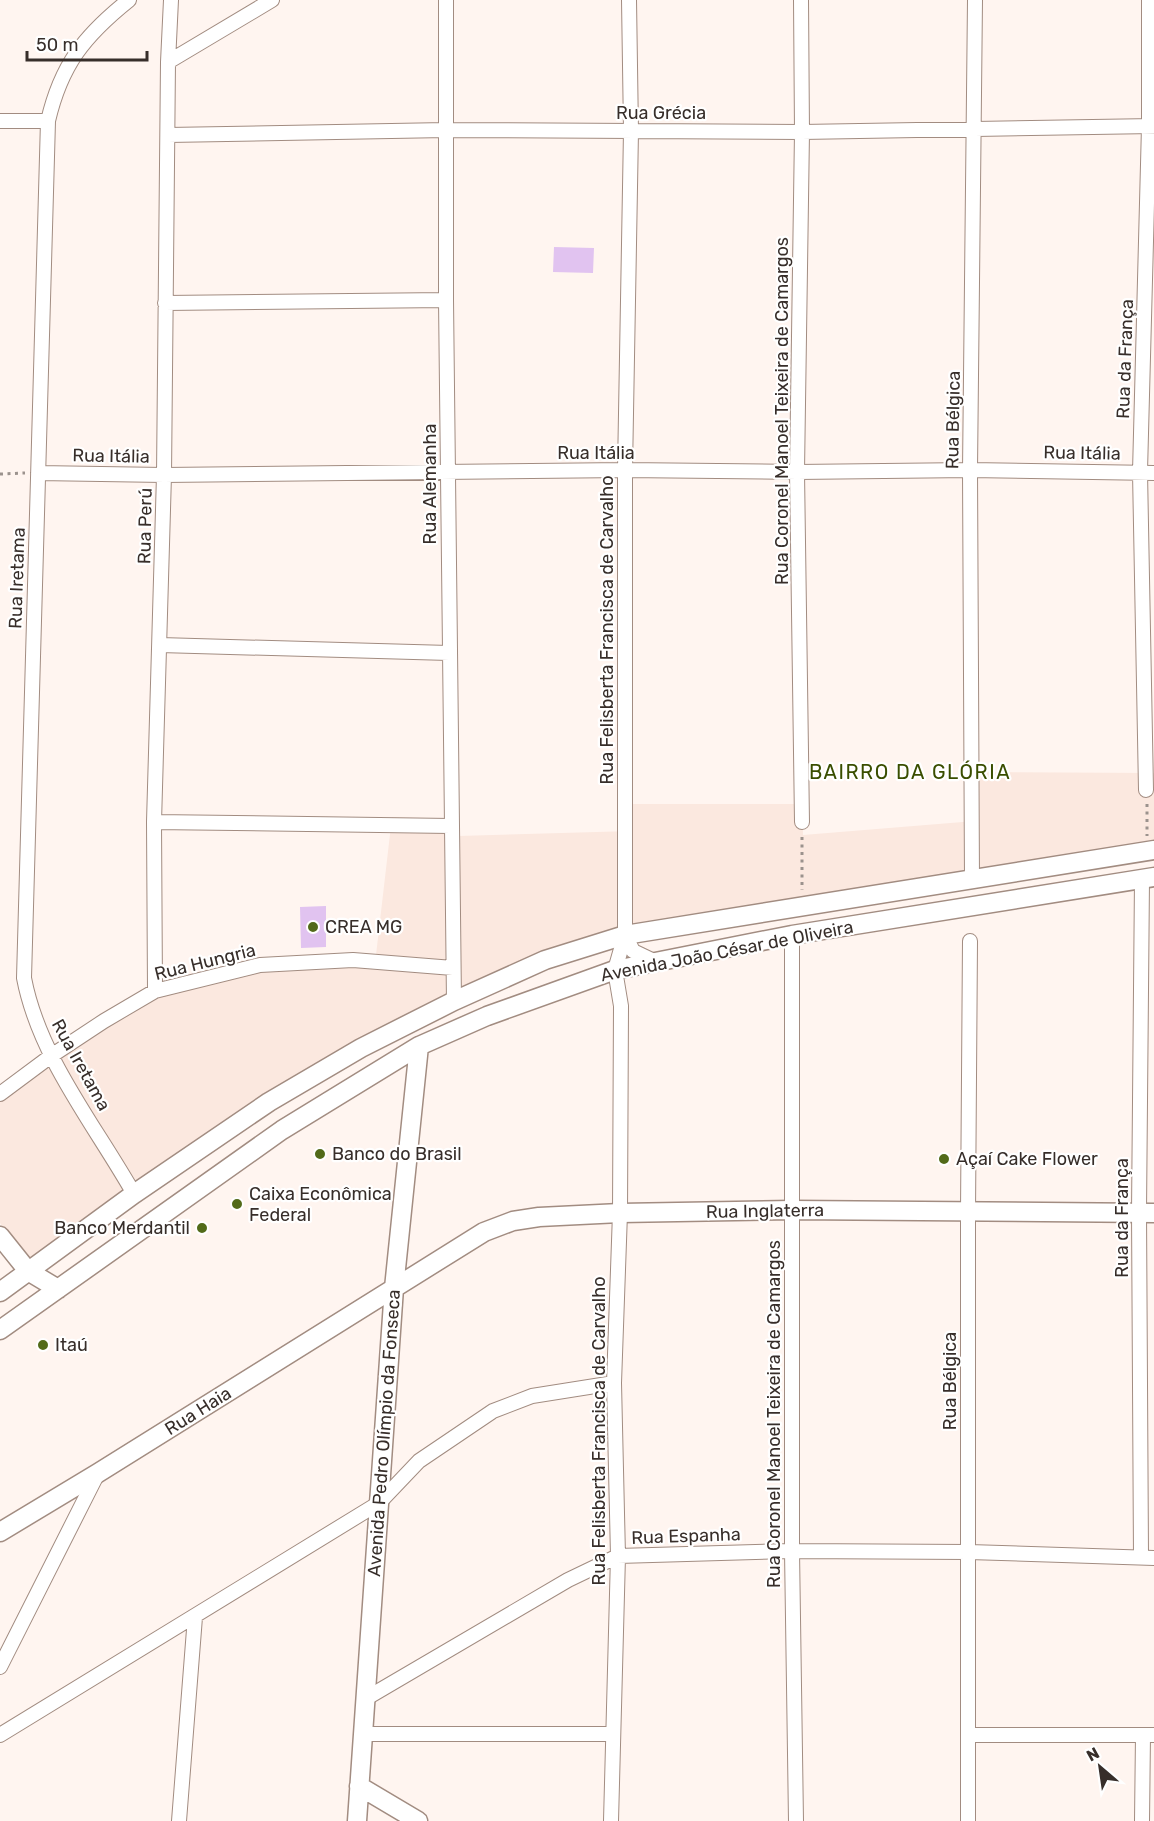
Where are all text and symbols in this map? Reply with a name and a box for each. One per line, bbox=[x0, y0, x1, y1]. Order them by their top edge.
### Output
scale bar bbox=[27, 24, 147, 62]
text: 50 m bbox=[36, 34, 79, 56]
street label: Rua Grécia bbox=[616, 102, 706, 124]
street label: Rua Coronel Manoel Teixeira de Camargos bbox=[771, 237, 793, 585]
street label: Rua da França bbox=[1112, 299, 1138, 419]
street label: Rua Bélgica bbox=[941, 371, 965, 469]
street label: Rua Alemanha bbox=[419, 424, 441, 544]
street label: Rua Itália bbox=[1043, 441, 1121, 465]
street label: Rua Itália bbox=[557, 442, 635, 464]
street label: Rua Itália bbox=[72, 444, 150, 468]
street label: Rua Felisberta Francisca de Carvalho bbox=[596, 475, 618, 785]
street label: Rua Perú bbox=[133, 488, 157, 564]
street label: Rua Iretama bbox=[4, 527, 30, 629]
district label: BAIRRO DA GLÓRIA bbox=[809, 760, 1011, 784]
place label: CREA MG bbox=[325, 916, 402, 938]
street label: Avenida João César de Oliveira bbox=[599, 916, 855, 986]
marker: CREA MG bbox=[306, 920, 320, 934]
street label: Rua Hungria bbox=[152, 939, 258, 985]
street label: Rua Iretama bbox=[47, 1015, 115, 1115]
place label: Banco do Brasil bbox=[332, 1143, 462, 1165]
marker: Banco do Brasil bbox=[313, 1147, 327, 1161]
place label: Açaí Cake Flower bbox=[956, 1148, 1098, 1170]
marker: Açaí Cake Flower bbox=[937, 1152, 951, 1166]
street label: Rua da França bbox=[1111, 1158, 1133, 1278]
place label: Caixa Econômica Federal bbox=[249, 1183, 392, 1226]
marker: Caixa Econômica Federal bbox=[230, 1197, 244, 1211]
street label: Rua Inglaterra bbox=[706, 1199, 824, 1223]
place label: Banco Merdantil bbox=[54, 1217, 190, 1239]
marker: Banco Merdantil bbox=[195, 1221, 209, 1235]
street label: Rua Coronel Manoel Teixeira de Camargos bbox=[763, 1240, 785, 1588]
street label: Rua Felisberta Francisca de Carvalho bbox=[588, 1276, 610, 1586]
street label: Avenida Pedro Olímpio da Fonseca bbox=[363, 1289, 405, 1577]
street label: Rua Bélgica bbox=[939, 1332, 961, 1430]
place label: Itaú bbox=[55, 1334, 88, 1356]
marker: Itaú bbox=[36, 1338, 50, 1352]
street label: Rua Haia bbox=[161, 1382, 235, 1440]
street label: Rua Espanha bbox=[631, 1523, 741, 1549]
north arrow bbox=[1070, 1737, 1130, 1797]
text: N bbox=[1083, 1743, 1103, 1765]

